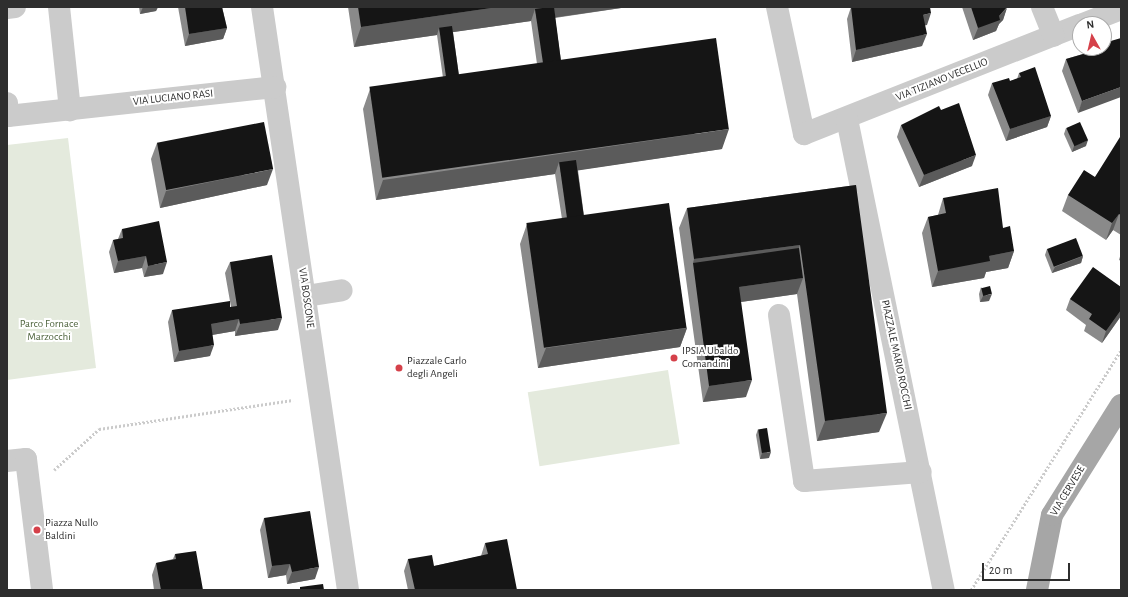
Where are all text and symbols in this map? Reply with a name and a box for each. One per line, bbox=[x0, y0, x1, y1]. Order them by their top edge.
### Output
north arrow bbox=[1072, 16, 1112, 56]
text: N bbox=[1086, 19, 1095, 31]
street label: VIA TIZIANO VECELLIO bbox=[894, 55, 990, 105]
street label: VIA LUCIANO RASI bbox=[132, 87, 214, 109]
street label: VIA BOSCONE bbox=[295, 267, 317, 329]
street label: PIAZZALE MARIO ROCCHI bbox=[878, 299, 914, 411]
park label: Parco Fornace Marzocchi bbox=[20, 318, 78, 344]
place label: IPSIA Ubaldo Comandini bbox=[682, 345, 738, 371]
marker: IPSIA Ubaldo Comandini bbox=[669, 353, 679, 363]
place label: Piazzale Carlo degli Angeli bbox=[407, 355, 467, 381]
marker: Piazzale Carlo degli Angeli bbox=[394, 363, 404, 373]
street label: VIA CERVESE bbox=[1048, 464, 1088, 518]
place label: Piazza Nullo Baldini bbox=[45, 517, 98, 543]
marker: Piazza Nullo Baldini bbox=[32, 525, 42, 535]
scale bar bbox=[984, 555, 1072, 581]
text: 20 m bbox=[989, 564, 1012, 576]

